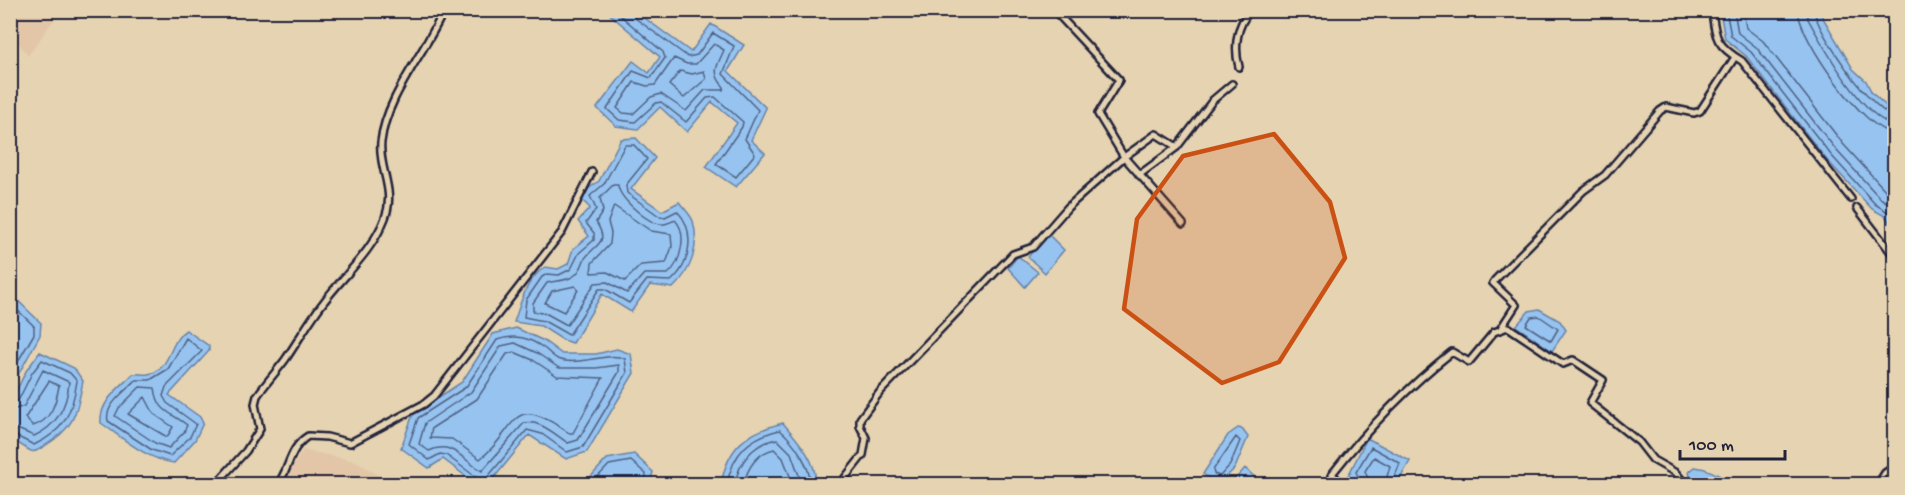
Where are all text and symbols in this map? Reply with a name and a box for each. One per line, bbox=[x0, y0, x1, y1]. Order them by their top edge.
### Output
scale bar bbox=[1680, 423, 1785, 461]
text: 100 m bbox=[1688, 436, 1734, 457]

